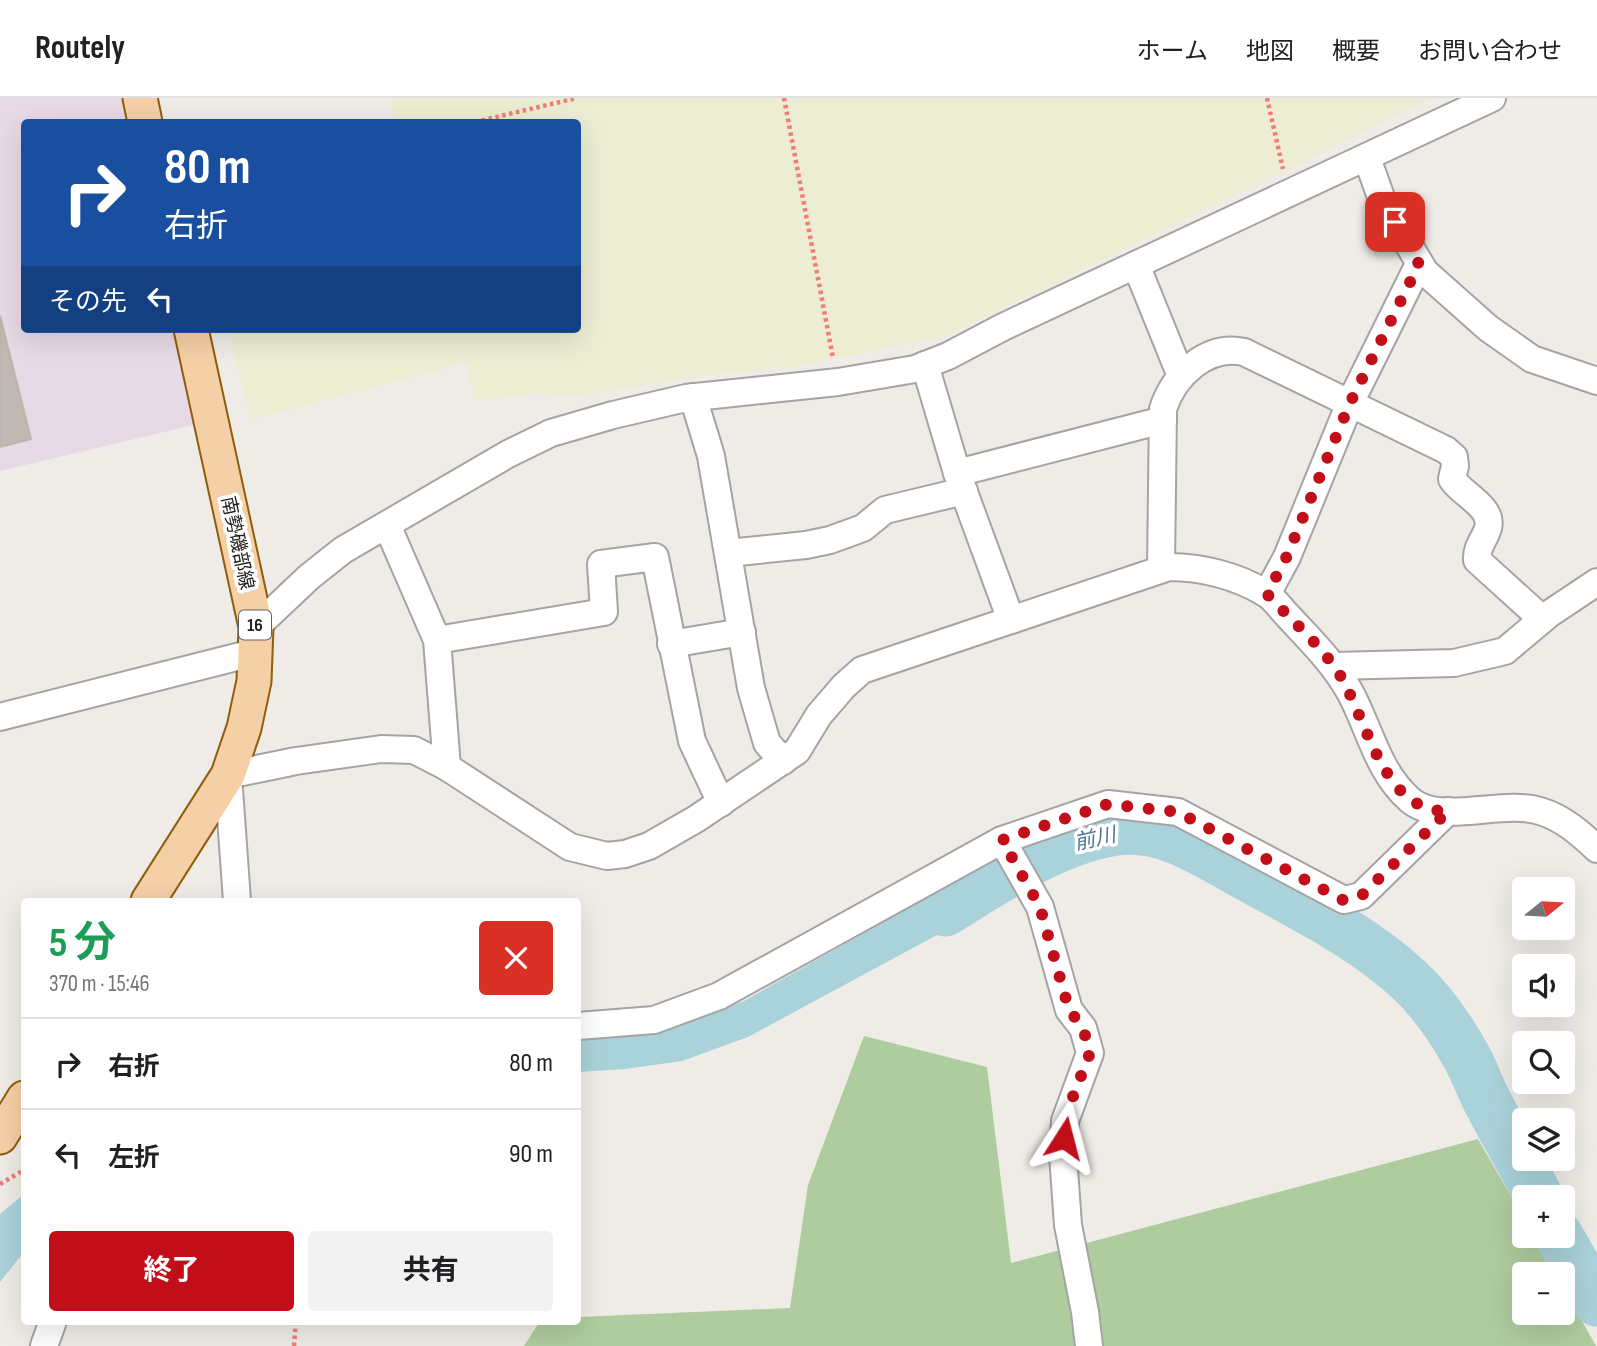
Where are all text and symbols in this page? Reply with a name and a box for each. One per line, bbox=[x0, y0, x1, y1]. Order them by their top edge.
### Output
text: Routely bbox=[35, 28, 125, 68]
text: ホーム bbox=[1137, 37, 1208, 66]
text: 地図 bbox=[1246, 37, 1294, 66]
text: 概要 bbox=[1332, 37, 1380, 66]
text: お問い合わせ bbox=[1418, 37, 1562, 66]
text: 80 m bbox=[164, 139, 251, 198]
icon: right bbox=[49, 147, 140, 238]
pin bbox=[1365, 192, 1425, 252]
icon: arrive bbox=[1376, 203, 1414, 241]
text: 右折 bbox=[164, 207, 228, 246]
icon: left bbox=[141, 280, 179, 318]
text: その先 bbox=[49, 287, 127, 318]
street label: 南勢磯部線 bbox=[216, 494, 258, 592]
road number: 16 bbox=[239, 610, 271, 640]
water label: 前川 bbox=[1072, 822, 1120, 856]
north arrow bbox=[1512, 877, 1575, 940]
map controls bbox=[1512, 877, 1575, 1325]
text: 5 分 bbox=[49, 918, 116, 969]
button: close bbox=[479, 921, 553, 995]
button: sound bbox=[1512, 954, 1575, 1017]
text: 370 m · 15:46 bbox=[49, 970, 150, 998]
button: search bbox=[1512, 1031, 1575, 1094]
icon: right bbox=[49, 1045, 87, 1083]
text: 80 m bbox=[509, 1048, 553, 1079]
text: 右折 bbox=[108, 1052, 160, 1083]
position arrow bbox=[1027, 1101, 1101, 1175]
button: layers bbox=[1512, 1108, 1575, 1171]
icon: left bbox=[49, 1136, 87, 1174]
text: 90 m bbox=[509, 1139, 553, 1170]
text: 左折 bbox=[108, 1143, 160, 1174]
button: + bbox=[1512, 1185, 1575, 1248]
button: 終了 bbox=[49, 1231, 294, 1311]
button: 共有 bbox=[308, 1231, 553, 1311]
button: − bbox=[1512, 1262, 1575, 1325]

